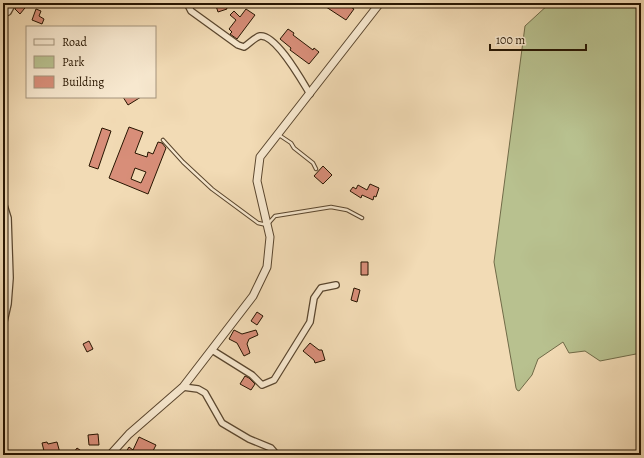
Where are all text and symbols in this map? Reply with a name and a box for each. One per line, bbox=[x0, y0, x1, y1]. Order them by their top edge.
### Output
legend bbox=[26, 26, 156, 98]
scale bar bbox=[490, 26, 586, 52]
text: 100 m bbox=[496, 32, 525, 48]
text: Road bbox=[62, 34, 88, 50]
text: Park bbox=[62, 54, 85, 70]
text: Building bbox=[62, 74, 104, 90]

